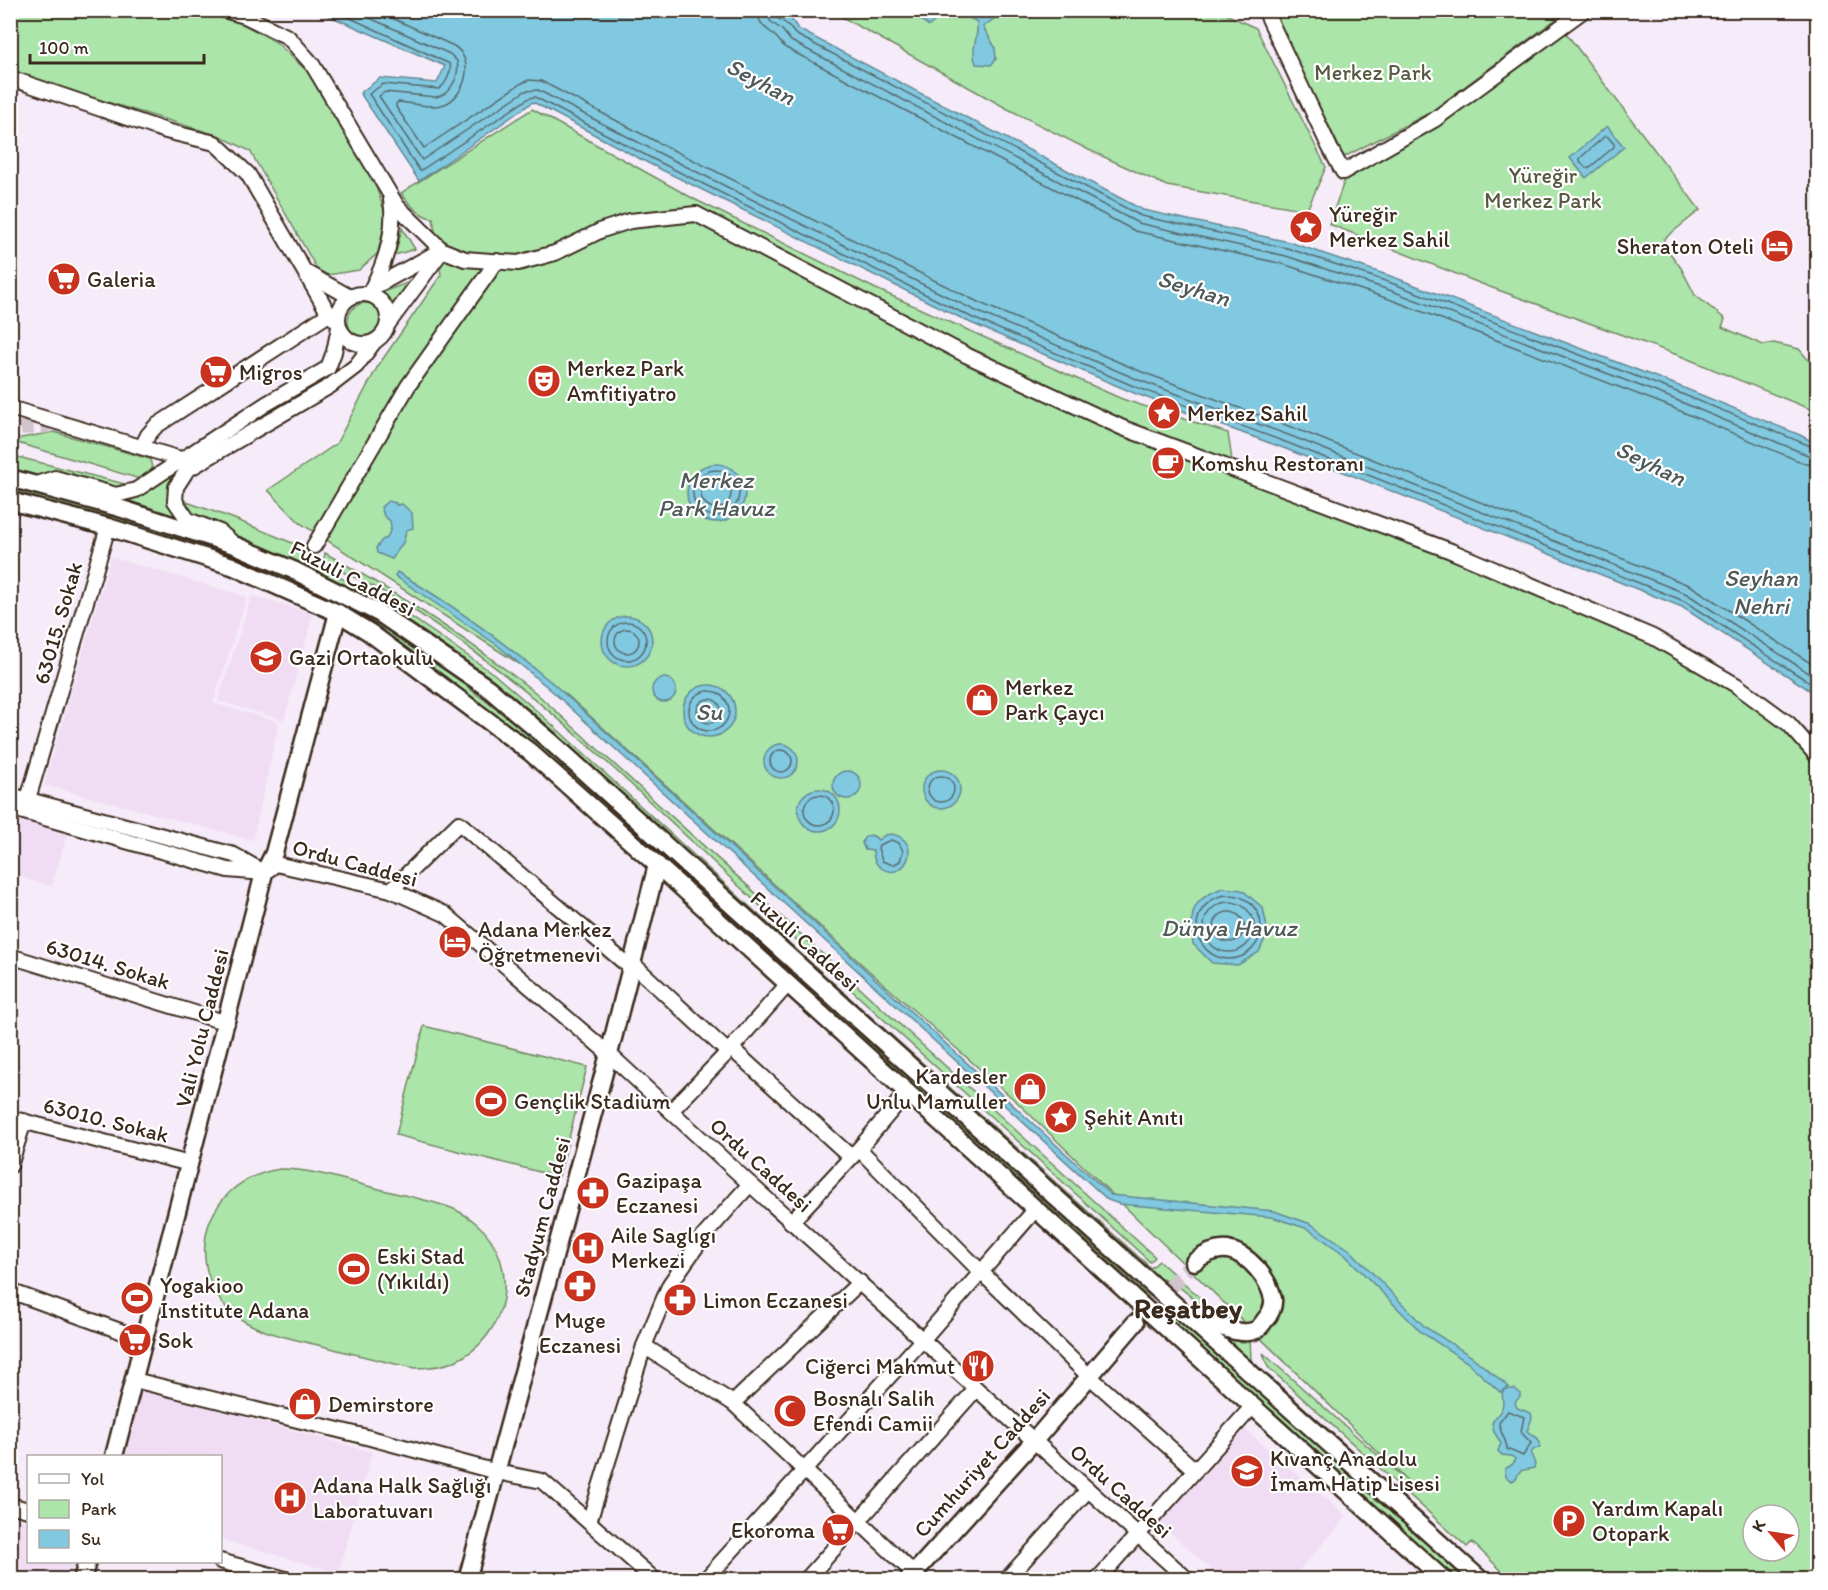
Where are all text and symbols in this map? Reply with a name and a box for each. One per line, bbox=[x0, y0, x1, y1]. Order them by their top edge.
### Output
scale bar bbox=[30, 27, 204, 65]
text: 100 m bbox=[39, 37, 89, 59]
water label: Seyhan bbox=[722, 51, 801, 111]
park label: Merkez Park bbox=[1314, 59, 1432, 86]
park label: Yüreğir Merkez Park bbox=[1484, 162, 1602, 214]
place label: Yüreğir Merkez Sahil bbox=[1329, 201, 1450, 253]
place icon: Yüreğir Merkez Sahil bbox=[1288, 209, 1324, 245]
hotel icon: Sheraton Oteli bbox=[1759, 228, 1795, 264]
place label: Sheraton Oteli bbox=[1617, 233, 1754, 260]
supermarket icon: Galeria bbox=[46, 261, 82, 297]
water label: Seyhan bbox=[1154, 263, 1234, 313]
place label: Galeria bbox=[87, 266, 156, 293]
supermarket icon: Migros bbox=[198, 354, 234, 390]
place label: Merkez Park Amfitiyatro bbox=[567, 355, 684, 407]
place label: Migros bbox=[239, 359, 303, 386]
theatre icon: Merkez Park Amfitiyatro bbox=[526, 363, 562, 399]
place icon: Merkez Sahil bbox=[1146, 395, 1182, 431]
place label: Merkez Sahil bbox=[1187, 400, 1308, 427]
water label: Seyhan bbox=[1611, 434, 1691, 492]
cafe icon: Komshu Restoranı bbox=[1150, 445, 1186, 481]
place label: Komshu Restoranı bbox=[1191, 450, 1364, 477]
water label: Merkez Park Havuz bbox=[658, 465, 776, 522]
street label: Fuzuli Caddesi bbox=[286, 534, 420, 622]
street label: 63015. Sokak bbox=[28, 559, 88, 687]
water label: Seyhan Nehri bbox=[1724, 563, 1798, 620]
school or university icon: Gazi Ortaokulu bbox=[248, 639, 284, 675]
place label: Gazi Ortaokulu bbox=[289, 644, 433, 671]
place label: Merkez Park Çaycı bbox=[1005, 674, 1105, 726]
shop icon: Merkez Park Çaycı bbox=[964, 682, 1000, 718]
water label: Su bbox=[696, 697, 723, 726]
street label: Ordu Caddesi bbox=[289, 833, 421, 893]
street label: Fuzuli Caddesi bbox=[745, 885, 865, 997]
water label: Dünya Havuz bbox=[1161, 913, 1299, 942]
place label: Adana Merkez Öğretmenevi bbox=[478, 916, 612, 968]
hotel icon: Adana Merkez Öğretmenevi bbox=[437, 924, 473, 960]
street label: 63014. Sokak bbox=[43, 932, 173, 996]
street label: Vali Yolu Caddesi bbox=[169, 946, 235, 1110]
place label: Kardesler Unlu Mamuller bbox=[866, 1063, 1008, 1115]
shop icon: Kardesler Unlu Mamuller bbox=[1012, 1071, 1048, 1107]
sports icon: Gençlik Stadium bbox=[473, 1083, 509, 1119]
place label: Gençlik Stadium bbox=[514, 1088, 671, 1115]
street label: 63010. Sokak bbox=[40, 1091, 172, 1149]
place icon: Şehit Anıtı bbox=[1043, 1099, 1079, 1135]
place label: Şehit Anıtı bbox=[1084, 1104, 1184, 1131]
street label: Ordu Caddesi bbox=[704, 1112, 818, 1218]
street label: Stadyum Caddesi bbox=[508, 1134, 576, 1300]
place label: Gazipaşa Eczanesi bbox=[616, 1167, 703, 1219]
pharmacy icon: Gazipaşa Eczanesi bbox=[575, 1175, 611, 1211]
place label: Aile Saglıgı Merkezi bbox=[611, 1222, 716, 1274]
hospital icon: Aile Saglıgı Merkezi bbox=[570, 1230, 606, 1266]
place label: Eski Stad (Yıkıldı) bbox=[377, 1243, 464, 1295]
sports icon: Eski Stad (Yıkıldı) bbox=[336, 1251, 372, 1287]
pharmacy icon: Muge Eczanesi bbox=[562, 1268, 598, 1304]
place label: Yogakioo Institute Adana bbox=[160, 1272, 309, 1324]
sports icon: Yogakioo Institute Adana bbox=[119, 1280, 155, 1316]
pharmacy icon: Limon Eczanesi bbox=[662, 1282, 698, 1318]
place label: Limon Eczanesi bbox=[703, 1287, 848, 1314]
district label: Reşatbey bbox=[1134, 1291, 1243, 1325]
place label: Muge Eczanesi bbox=[539, 1307, 621, 1359]
supermarket icon: Sok bbox=[117, 1322, 153, 1358]
place label: Sok bbox=[158, 1327, 194, 1354]
restaurant icon: Ciğerci Mahmut bbox=[960, 1348, 996, 1384]
place label: Ciğerci Mahmut bbox=[805, 1353, 955, 1380]
street label: Cumhuriyet Caddesi bbox=[908, 1383, 1056, 1543]
place label: Bosnalı Salih Efendi Camii bbox=[813, 1385, 935, 1437]
shop icon: Demirstore bbox=[287, 1386, 323, 1422]
place label: Demirstore bbox=[328, 1391, 434, 1418]
mosque icon: Bosnalı Salih Efendi Camii bbox=[772, 1393, 808, 1429]
street label: Ordu Caddesi bbox=[1064, 1438, 1178, 1544]
place label: Kıvanç Anadolu İmam Hatip Lisesi bbox=[1270, 1445, 1440, 1497]
school or university icon: Kıvanç Anadolu İmam Hatip Lisesi bbox=[1229, 1453, 1265, 1489]
legend bbox=[27, 1455, 222, 1563]
text: Yol bbox=[81, 1468, 104, 1490]
place label: Adana Halk Sağlığı Laboratuvarı bbox=[313, 1472, 491, 1524]
hospital icon: Adana Halk Sağlığı Laboratuvarı bbox=[272, 1480, 308, 1516]
place label: Yardım Kapalı Otopark bbox=[1592, 1495, 1723, 1547]
text: Park bbox=[81, 1498, 116, 1520]
parking icon: Yardım Kapalı Otopark bbox=[1551, 1503, 1587, 1539]
north arrow bbox=[1741, 1503, 1801, 1563]
supermarket icon: Ekoroma bbox=[820, 1512, 856, 1548]
text: K bbox=[1748, 1516, 1769, 1535]
place label: Ekoroma bbox=[731, 1517, 816, 1544]
text: Su bbox=[81, 1528, 101, 1550]

